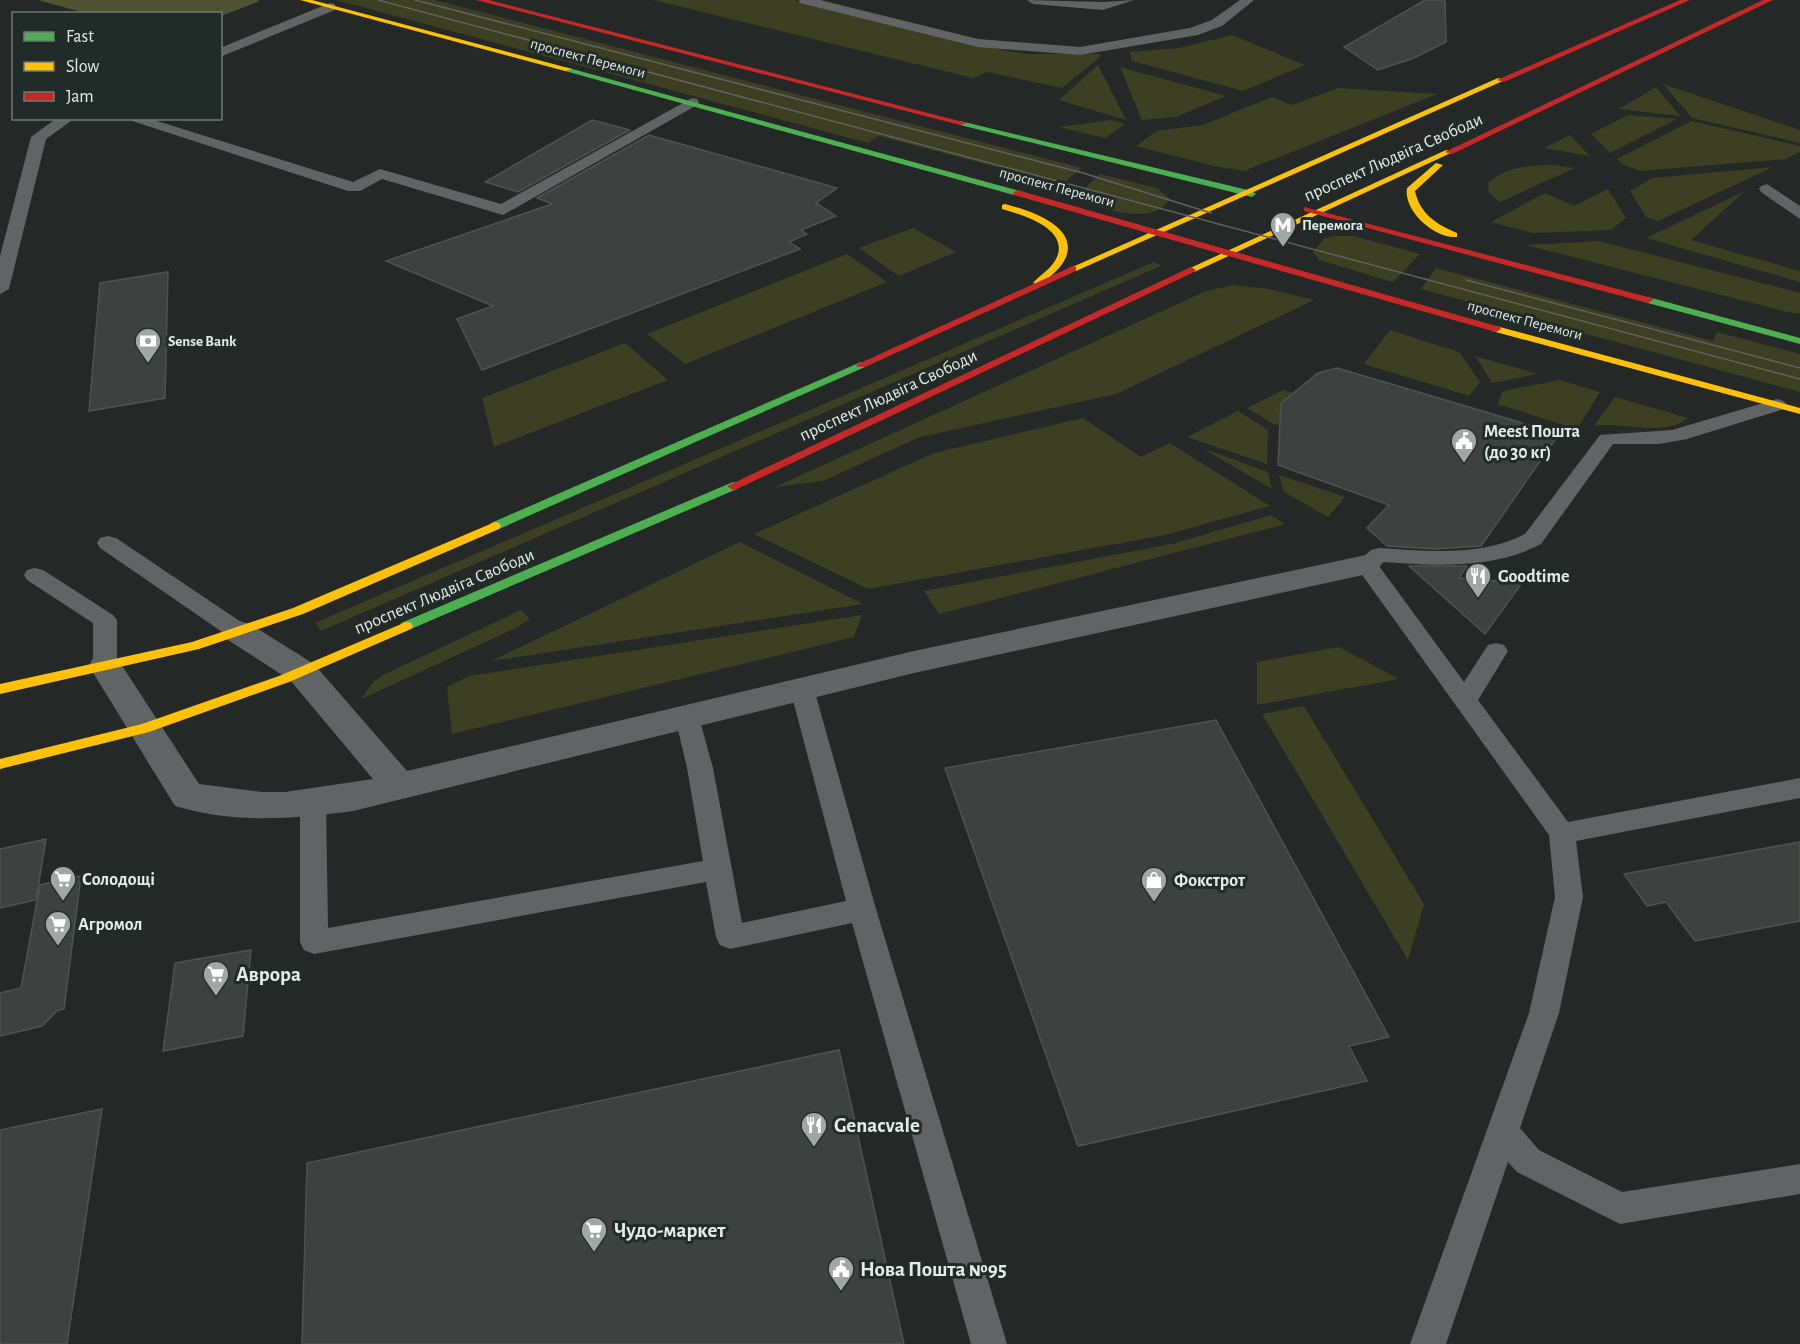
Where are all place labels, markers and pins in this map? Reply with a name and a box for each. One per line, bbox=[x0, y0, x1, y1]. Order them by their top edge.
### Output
metro station icon: Перемога bbox=[1268, 210, 1298, 248]
place label: Перемога bbox=[1302, 218, 1363, 233]
bank icon: Sense Bank bbox=[133, 326, 163, 364]
place label: Sense Bank bbox=[168, 334, 237, 349]
place label: Meest Пошта (до 30 кг) bbox=[1484, 423, 1580, 462]
public building icon: Meest Пошта (до 30 кг) bbox=[1449, 426, 1479, 464]
restaurant icon: Goodtime bbox=[1463, 561, 1493, 599]
place label: Goodtime bbox=[1498, 568, 1570, 586]
supermarket icon: Солодощі bbox=[48, 864, 78, 902]
shop icon: Фокстрот bbox=[1139, 865, 1169, 903]
place label: Солодощі bbox=[82, 871, 155, 889]
place label: Фокстрот bbox=[1174, 872, 1246, 890]
supermarket icon: Агромол bbox=[43, 909, 73, 947]
place label: Агромол bbox=[78, 916, 142, 934]
supermarket icon: Аврора bbox=[201, 959, 231, 997]
place label: Аврора bbox=[236, 964, 301, 985]
restaurant icon: Genacvale bbox=[799, 1110, 829, 1148]
place label: Genacvale bbox=[834, 1115, 920, 1136]
supermarket icon: Чудо-маркет bbox=[579, 1215, 609, 1253]
place label: Чудо-маркет bbox=[614, 1220, 726, 1241]
public building icon: Нова Пошта №95 bbox=[826, 1254, 856, 1292]
place label: Нова Пошта №95 bbox=[860, 1259, 1007, 1280]

